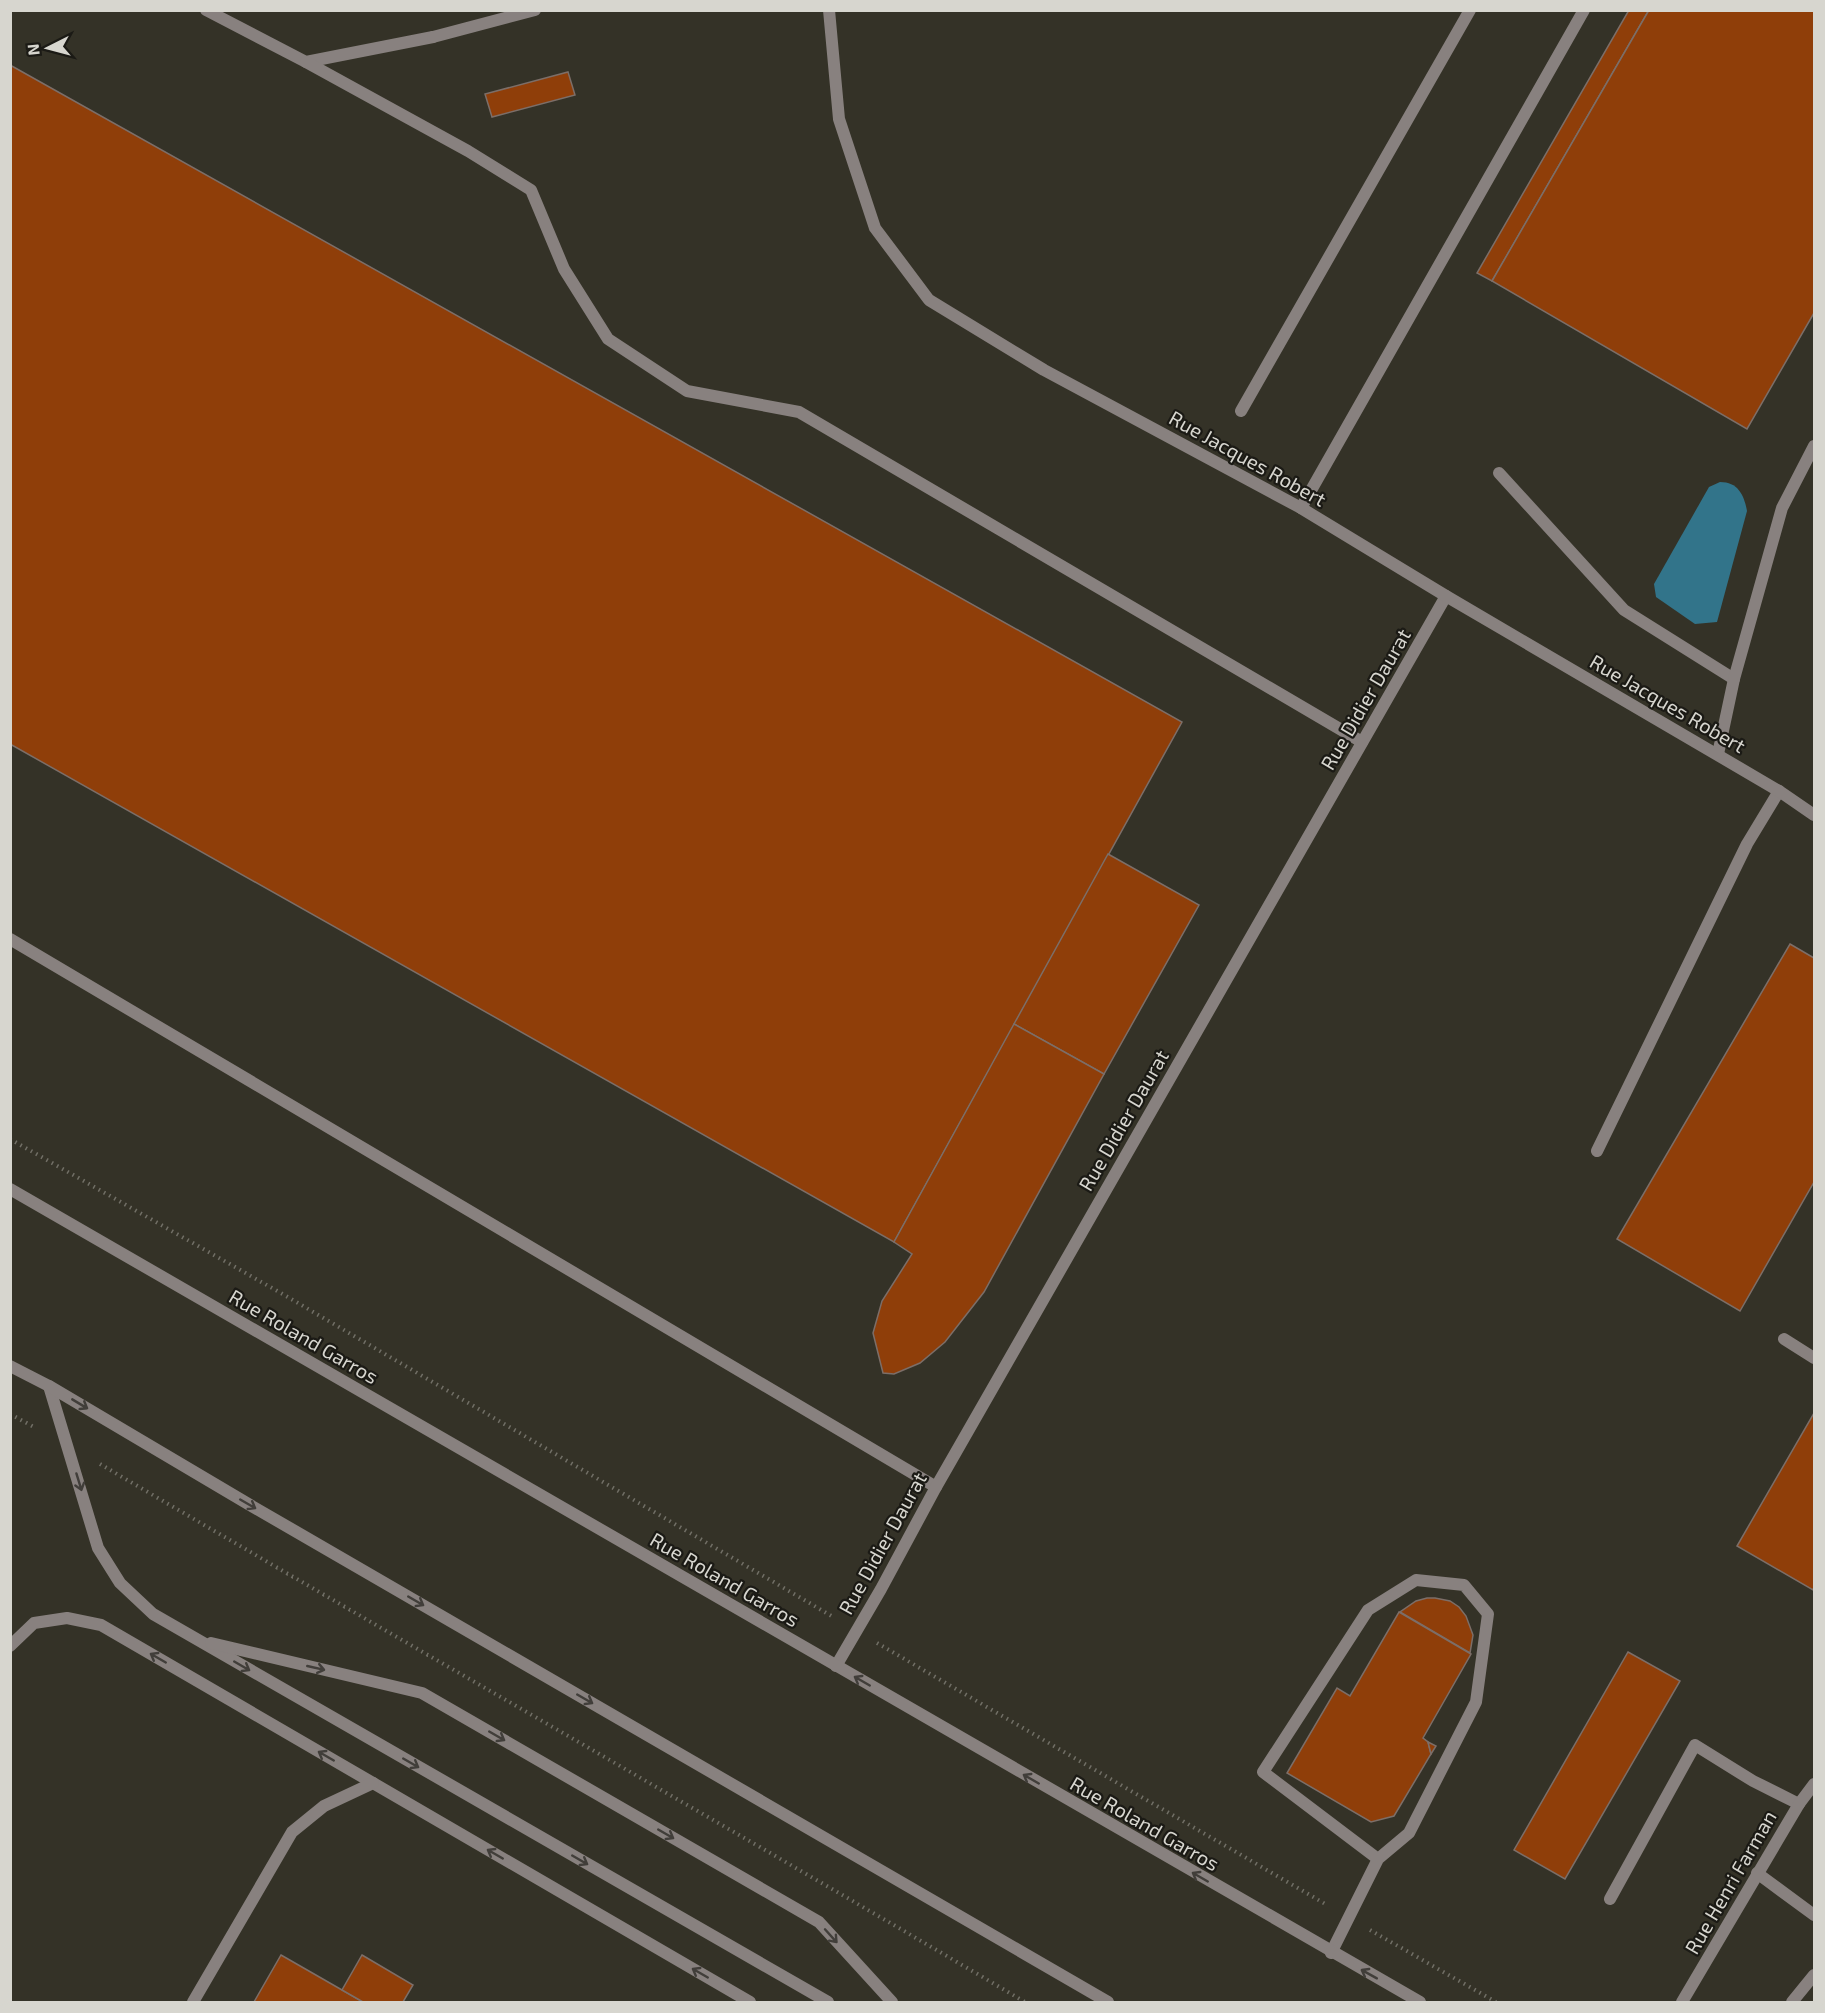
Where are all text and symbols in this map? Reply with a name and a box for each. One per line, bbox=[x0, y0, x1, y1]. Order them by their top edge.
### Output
north arrow bbox=[18, 18, 78, 78]
text: N bbox=[23, 43, 43, 56]
street label: Rue Jacques Robert bbox=[1165, 405, 1331, 511]
street label: Rue Didier Daurat bbox=[1315, 624, 1415, 774]
street label: Rue Jacques Robert bbox=[1586, 649, 1750, 757]
street label: Rue Didier Daurat bbox=[1073, 1045, 1173, 1195]
street label: Rue Roland Garros bbox=[225, 1284, 383, 1388]
one-way arrow bbox=[71, 1399, 88, 1411]
street label: Rue Didier Daurat bbox=[833, 1467, 931, 1618]
one-way arrow bbox=[74, 1472, 85, 1491]
one-way arrow bbox=[239, 1498, 256, 1510]
street label: Rue Roland Garros bbox=[646, 1527, 804, 1631]
one-way arrow bbox=[408, 1596, 425, 1608]
one-way arrow bbox=[150, 1651, 167, 1663]
one-way arrow bbox=[233, 1660, 250, 1672]
one-way arrow bbox=[306, 1663, 325, 1675]
one-way arrow bbox=[854, 1675, 871, 1687]
one-way arrow bbox=[576, 1694, 593, 1706]
one-way arrow bbox=[488, 1731, 505, 1743]
one-way arrow bbox=[318, 1750, 335, 1762]
one-way arrow bbox=[402, 1757, 419, 1769]
street label: Rue Roland Garros bbox=[1066, 1771, 1224, 1875]
one-way arrow bbox=[1023, 1773, 1040, 1785]
street label: Rue Henri Farman bbox=[1679, 1806, 1781, 1958]
one-way arrow bbox=[656, 1829, 674, 1840]
one-way arrow bbox=[487, 1848, 504, 1860]
one-way arrow bbox=[571, 1854, 588, 1866]
one-way arrow bbox=[1191, 1870, 1208, 1882]
one-way arrow bbox=[824, 1928, 838, 1943]
one-way arrow bbox=[692, 1967, 709, 1979]
one-way arrow bbox=[1360, 1968, 1378, 1979]

